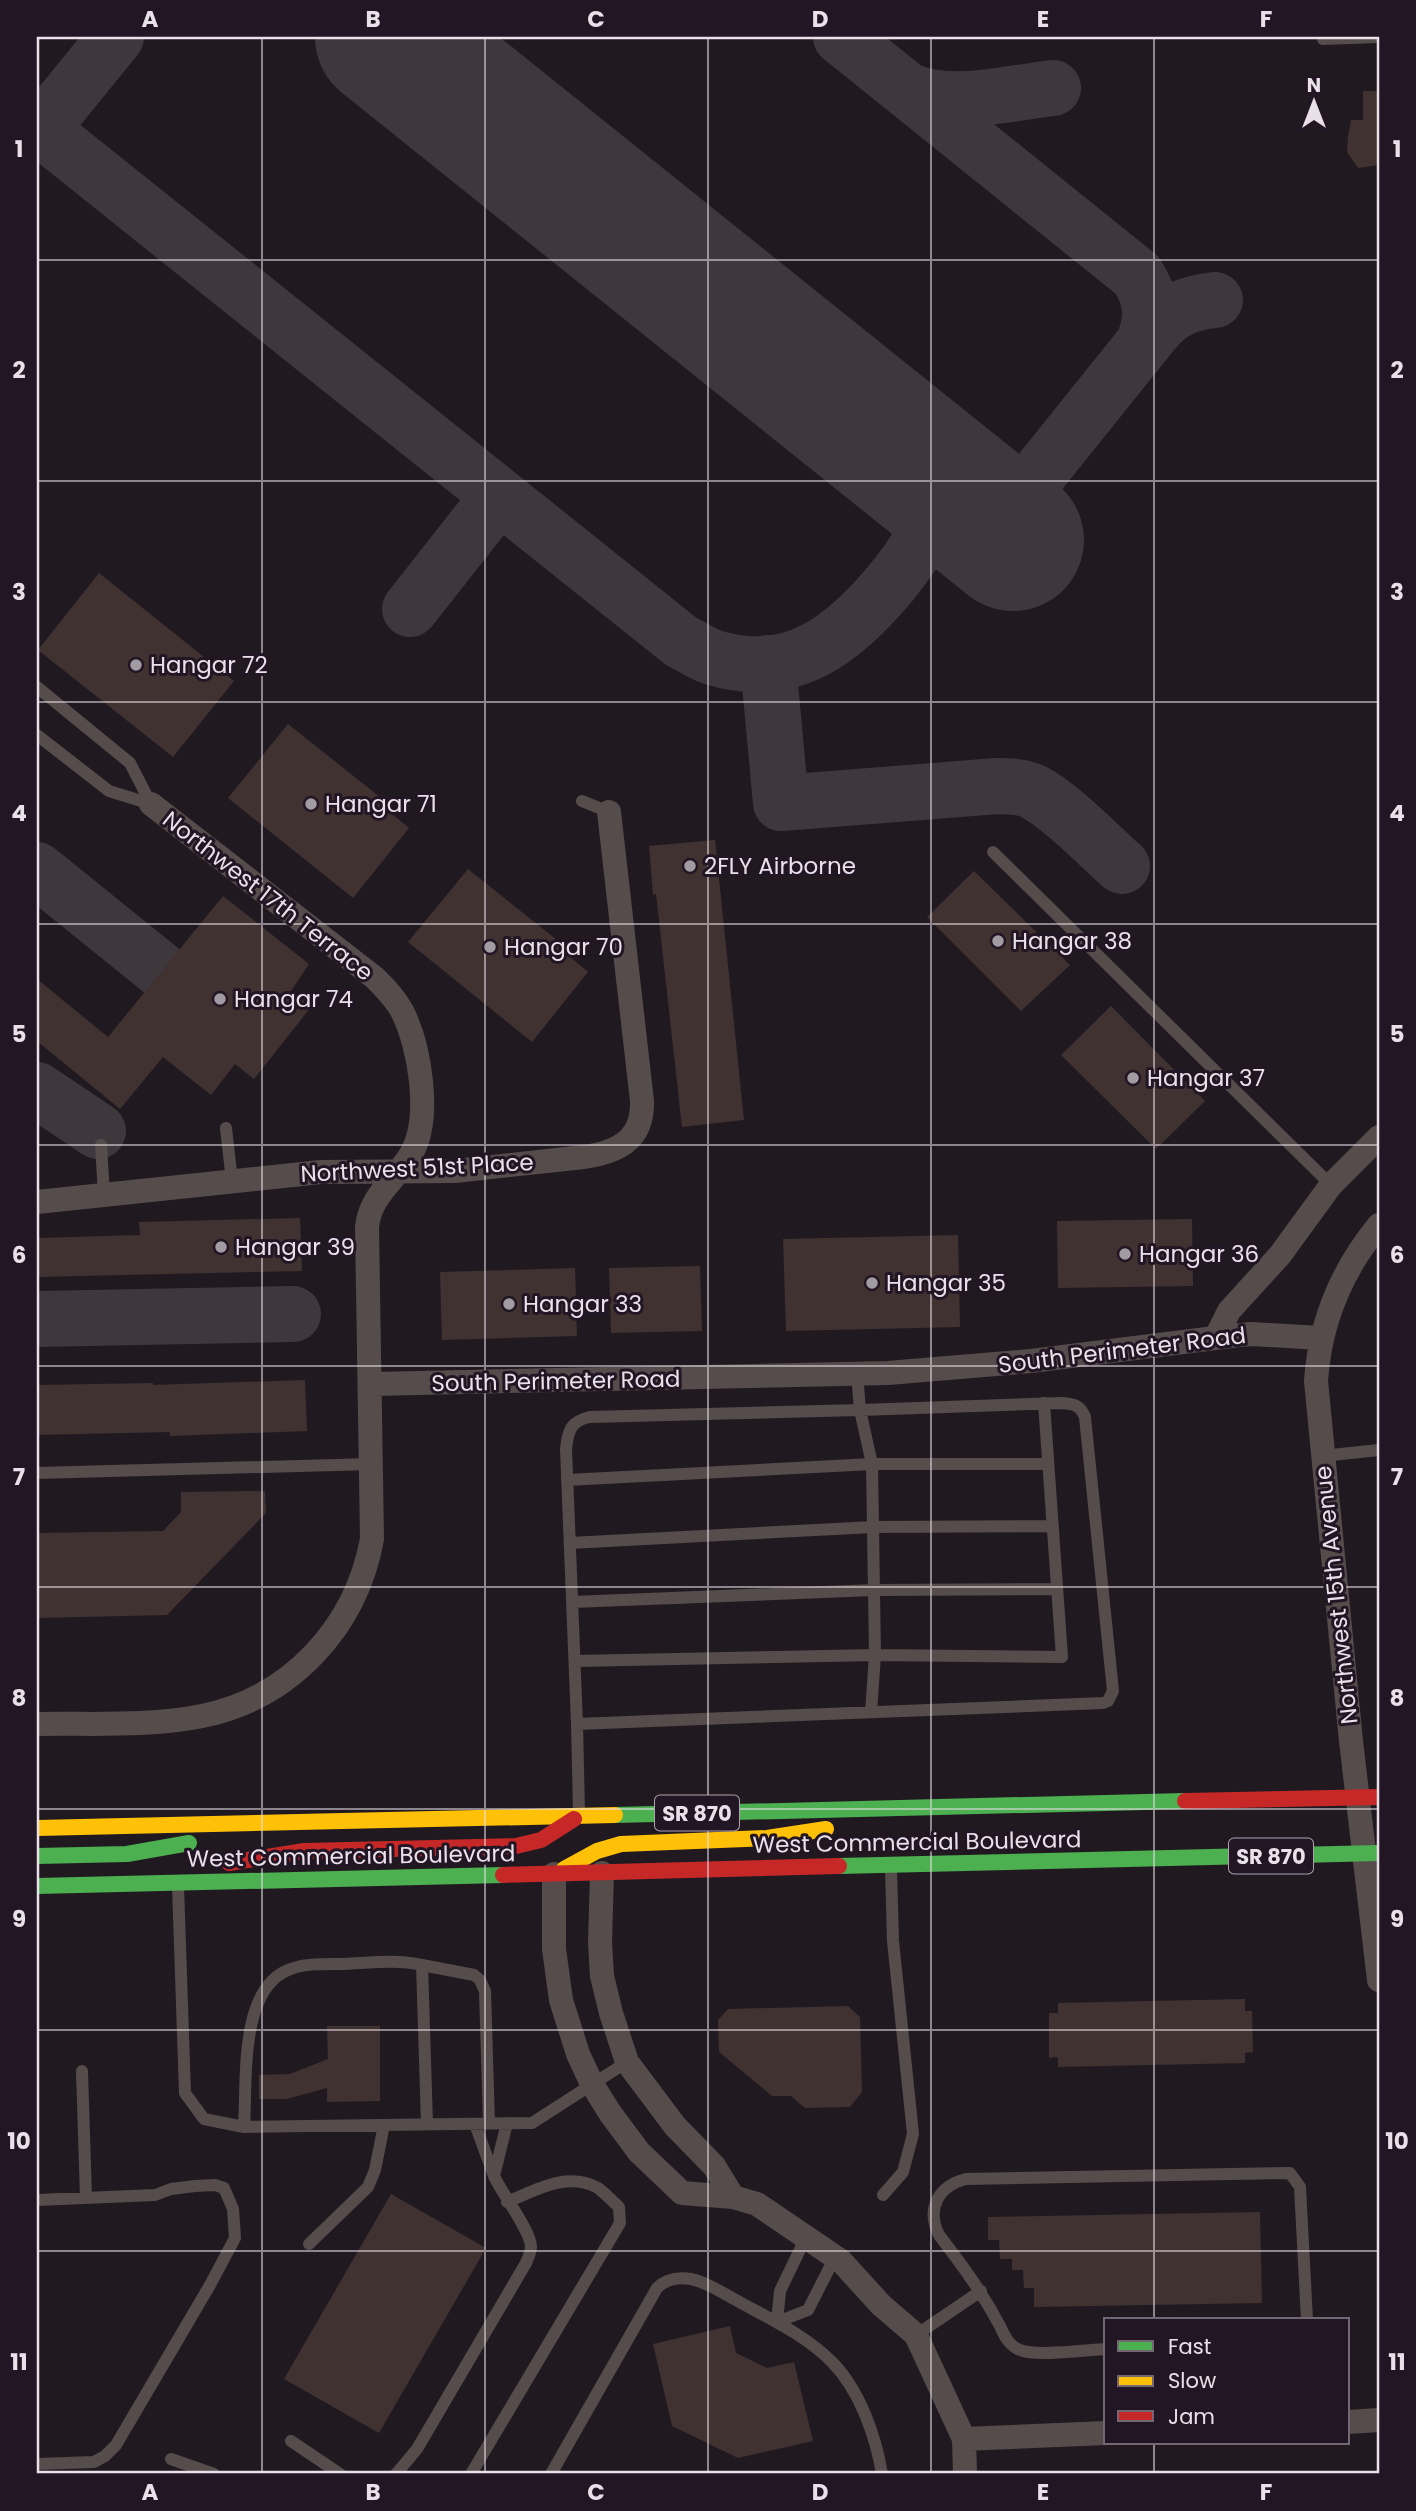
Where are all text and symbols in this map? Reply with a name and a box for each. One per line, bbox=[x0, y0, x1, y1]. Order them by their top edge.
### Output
text: A bbox=[142, 3, 159, 35]
text: B bbox=[365, 3, 381, 35]
text: C bbox=[587, 3, 605, 35]
text: D bbox=[812, 3, 828, 35]
text: E bbox=[1037, 3, 1049, 35]
text: F bbox=[1260, 3, 1272, 35]
north arrow bbox=[1280, 66, 1350, 136]
text: N bbox=[1307, 72, 1321, 99]
text: 1 bbox=[15, 133, 23, 165]
text: 1 bbox=[1393, 133, 1401, 165]
text: 2 bbox=[12, 354, 26, 386]
text: 2 bbox=[1390, 354, 1404, 386]
text: 3 bbox=[12, 576, 26, 608]
text: 3 bbox=[1390, 576, 1404, 608]
place label: Hangar 72 bbox=[150, 649, 268, 681]
marker: Hangar 72 bbox=[128, 657, 144, 673]
place label: Hangar 71 bbox=[325, 788, 437, 820]
marker: Hangar 71 bbox=[303, 796, 319, 812]
text: 4 bbox=[11, 797, 27, 829]
text: 4 bbox=[1389, 797, 1405, 829]
street label: Northwest 17th Terrace bbox=[156, 804, 380, 988]
place label: 2FLY Airborne bbox=[704, 850, 856, 882]
marker: 2FLY Airborne bbox=[682, 858, 698, 874]
place label: Hangar 38 bbox=[1012, 925, 1132, 957]
place label: Hangar 70 bbox=[504, 931, 623, 963]
marker: Hangar 38 bbox=[990, 933, 1006, 949]
marker: Hangar 70 bbox=[482, 939, 498, 955]
place label: Hangar 74 bbox=[234, 983, 353, 1015]
marker: Hangar 74 bbox=[212, 991, 228, 1007]
text: 5 bbox=[12, 1018, 26, 1050]
text: 5 bbox=[1390, 1018, 1404, 1050]
place label: Hangar 37 bbox=[1147, 1062, 1265, 1094]
marker: Hangar 37 bbox=[1125, 1070, 1141, 1086]
street label: Northwest 51st Place bbox=[300, 1146, 534, 1190]
place label: Hangar 39 bbox=[235, 1231, 355, 1263]
place label: Hangar 36 bbox=[1139, 1238, 1259, 1270]
text: 6 bbox=[12, 1239, 26, 1271]
marker: Hangar 39 bbox=[213, 1239, 229, 1255]
text: 6 bbox=[1390, 1239, 1404, 1271]
marker: Hangar 36 bbox=[1117, 1246, 1133, 1262]
place label: Hangar 35 bbox=[886, 1267, 1006, 1299]
marker: Hangar 35 bbox=[864, 1275, 880, 1291]
place label: Hangar 33 bbox=[523, 1288, 642, 1320]
marker: Hangar 33 bbox=[501, 1296, 517, 1312]
street label: South Perimeter Road bbox=[996, 1319, 1248, 1381]
street label: South Perimeter Road bbox=[431, 1363, 681, 1399]
text: 7 bbox=[13, 1461, 25, 1493]
text: 7 bbox=[1391, 1461, 1403, 1493]
street label: Northwest 15th Avenue bbox=[1307, 1464, 1365, 1726]
text: 8 bbox=[12, 1682, 26, 1714]
text: 8 bbox=[1390, 1682, 1404, 1714]
road number: SR 870 bbox=[655, 1796, 739, 1830]
street label: West Commercial Boulevard bbox=[752, 1823, 1082, 1861]
street label: West Commercial Boulevard bbox=[186, 1837, 516, 1875]
road number: SR 870 bbox=[1229, 1839, 1313, 1874]
text: 9 bbox=[12, 1903, 26, 1935]
text: 9 bbox=[1390, 1903, 1404, 1935]
text: 10 bbox=[7, 2125, 31, 2157]
text: 10 bbox=[1385, 2125, 1409, 2157]
legend bbox=[1104, 2318, 1350, 2444]
text: Fast bbox=[1168, 2332, 1211, 2361]
text: 11 bbox=[10, 2346, 28, 2378]
text: 11 bbox=[1388, 2346, 1406, 2378]
text: Slow bbox=[1168, 2366, 1216, 2395]
text: Jam bbox=[1168, 2402, 1215, 2431]
text: A bbox=[142, 2476, 159, 2508]
text: B bbox=[365, 2476, 381, 2508]
text: C bbox=[587, 2476, 605, 2508]
text: D bbox=[812, 2476, 828, 2508]
text: E bbox=[1037, 2476, 1049, 2508]
text: F bbox=[1260, 2476, 1272, 2508]

